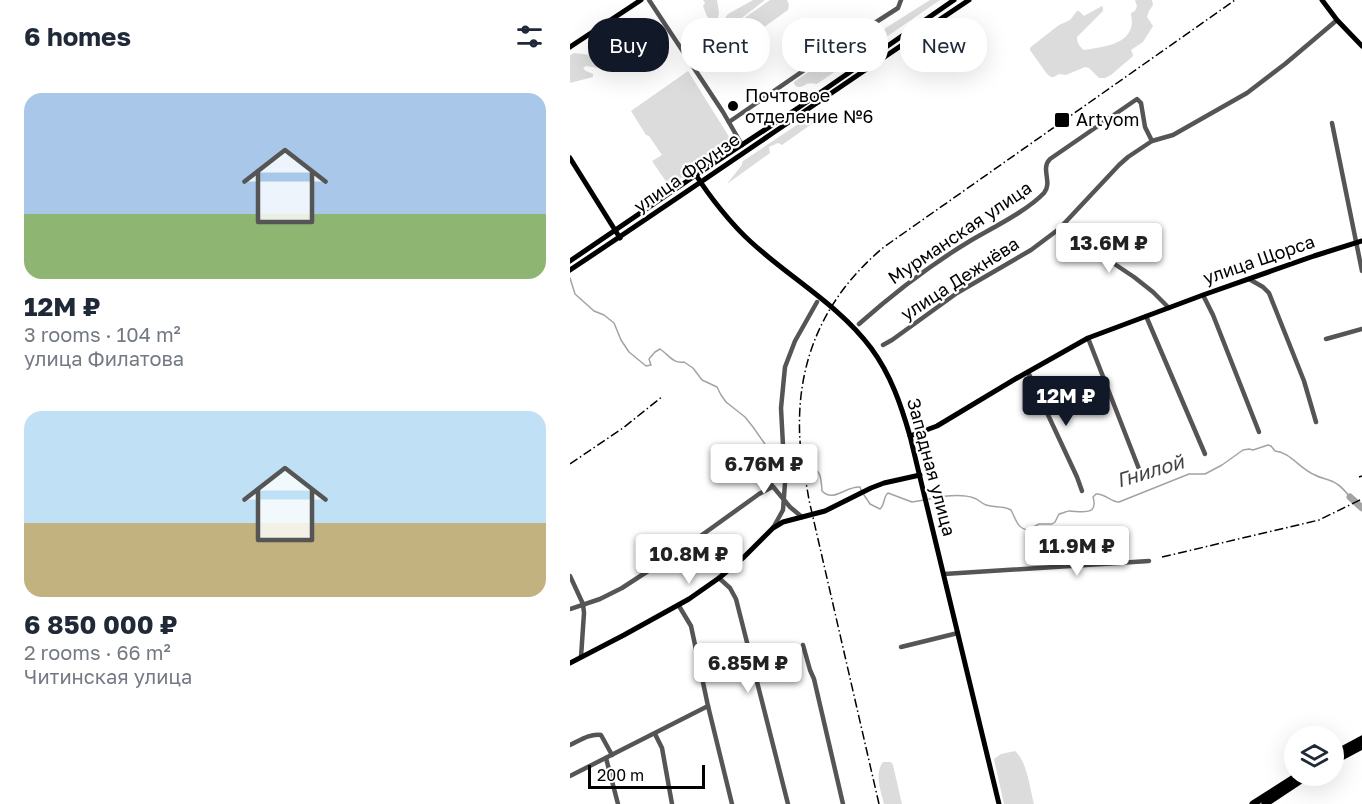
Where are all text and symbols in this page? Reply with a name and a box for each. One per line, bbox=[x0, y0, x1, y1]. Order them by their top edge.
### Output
chip: Buy bbox=[588, 18, 669, 72]
chip: Rent bbox=[681, 18, 770, 72]
chip: Filters bbox=[782, 18, 888, 72]
chip: New bbox=[900, 18, 987, 72]
icon: filters bbox=[513, 20, 546, 53]
text: 6 homes bbox=[24, 21, 131, 52]
place label: Почтовое отделение №6 bbox=[745, 84, 873, 127]
marker: Почтовое отделение №6 bbox=[726, 99, 740, 113]
place label: Artyom bbox=[1076, 108, 1139, 130]
marker: Artyom bbox=[1053, 111, 1071, 129]
street label: улица Фрунзе bbox=[629, 127, 744, 217]
icon: home bbox=[231, 132, 339, 240]
street label: Мурманская улица bbox=[883, 176, 1035, 288]
pin: 13.6M ₽ bbox=[1054, 223, 1164, 274]
text: 13.6M ₽ bbox=[1070, 230, 1148, 254]
street label: улица Щорса bbox=[1200, 230, 1317, 288]
street label: улица Дежнёва bbox=[896, 232, 1023, 325]
text: 12M ₽ bbox=[24, 291, 100, 322]
text: 3 rooms · 104 m² bbox=[24, 322, 181, 346]
text: улица Филатова bbox=[24, 346, 184, 370]
pin: 12M ₽ bbox=[1024, 376, 1108, 427]
text: 12M ₽ bbox=[1037, 383, 1095, 407]
street label: Западная улица bbox=[903, 395, 961, 538]
pin: 6.76M ₽ bbox=[709, 444, 819, 495]
water label: Гнилой bbox=[1113, 448, 1188, 492]
icon: home bbox=[231, 450, 339, 558]
text: 6.76M ₽ bbox=[725, 451, 804, 475]
pin: 11.9M ₽ bbox=[1022, 526, 1132, 577]
text: 11.9M ₽ bbox=[1039, 533, 1115, 557]
pin: 10.8M ₽ bbox=[634, 534, 744, 585]
text: 10.8M ₽ bbox=[650, 541, 728, 565]
text: 6 850 000 ₽ bbox=[24, 609, 178, 640]
text: 2 rooms · 66 m² bbox=[24, 640, 171, 664]
pin: 6.85M ₽ bbox=[693, 643, 803, 694]
text: 6.85M ₽ bbox=[708, 650, 788, 674]
text: Читинская улица bbox=[24, 664, 192, 688]
map controls bbox=[1284, 726, 1344, 786]
button: layers bbox=[1284, 726, 1344, 786]
scale bar bbox=[588, 762, 705, 790]
text: 200 m bbox=[597, 765, 644, 785]

